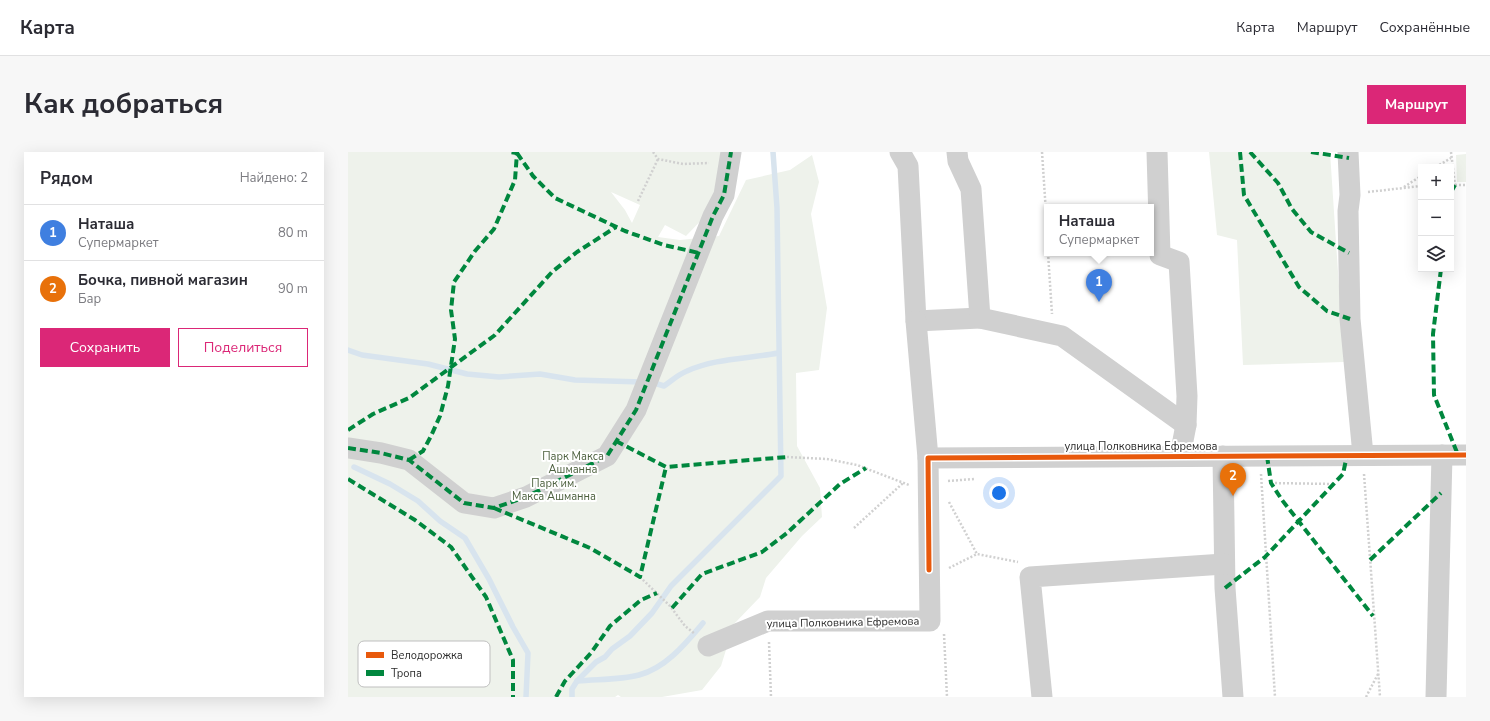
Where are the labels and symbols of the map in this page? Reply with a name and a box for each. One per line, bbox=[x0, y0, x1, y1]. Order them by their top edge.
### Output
pin: 1 bbox=[1086, 269, 1112, 302]
street label: улица Полковника Ефремова bbox=[1065, 439, 1217, 454]
park label: Парк Макса Ашманна bbox=[542, 449, 604, 477]
pin: 2 bbox=[1220, 463, 1246, 496]
park label: Парк им. Макса Ашманна bbox=[512, 476, 596, 504]
your location bbox=[989, 483, 1009, 503]
street label: улица Полковника Ефремова bbox=[766, 614, 920, 631]
legend bbox=[358, 641, 490, 687]
text: Велодорожка bbox=[391, 648, 463, 663]
text: Тропа bbox=[391, 666, 422, 681]

